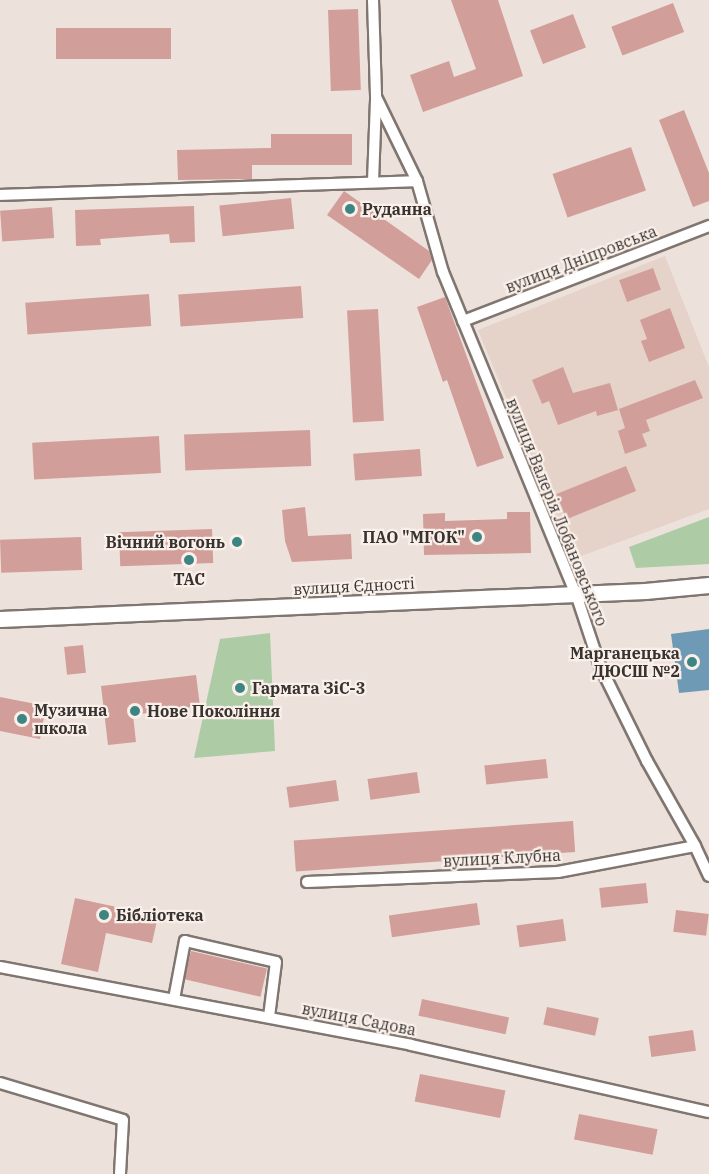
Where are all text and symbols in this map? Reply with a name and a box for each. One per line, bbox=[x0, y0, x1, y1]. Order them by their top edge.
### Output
place label: Руданна bbox=[362, 199, 432, 219]
marker: Руданна bbox=[343, 202, 357, 216]
street label: вулиця Дніпровська bbox=[503, 221, 659, 297]
street label: вулиця Валерія Лобановського bbox=[502, 395, 612, 629]
place label: ПАО "МГОК" bbox=[363, 527, 465, 547]
marker: ПАО "МГОК" bbox=[470, 530, 484, 544]
place label: Вічний вогонь bbox=[106, 532, 225, 552]
marker: Вічний вогонь bbox=[230, 535, 244, 549]
marker: ТАС bbox=[182, 553, 196, 567]
place label: ТАС bbox=[173, 569, 205, 589]
street label: вулиця Єдності bbox=[293, 573, 415, 599]
place label: Марганецька ДЮСШ №2 bbox=[570, 643, 680, 681]
marker: Марганецька ДЮСШ №2 bbox=[685, 655, 699, 669]
place label: Гармата ЗіС-3 bbox=[252, 678, 365, 698]
marker: Гармата ЗіС-3 bbox=[233, 681, 247, 695]
place label: Музична школа bbox=[34, 700, 107, 738]
place label: Нове Покоління bbox=[147, 701, 280, 721]
marker: Нове Покоління bbox=[128, 704, 142, 718]
marker: Музична школа bbox=[15, 712, 29, 726]
street label: вулиця Клубна bbox=[443, 845, 561, 871]
place label: Бібліотека bbox=[116, 905, 204, 925]
marker: Бібліотека bbox=[97, 908, 111, 922]
street label: вулиця Садова bbox=[300, 999, 418, 1039]

